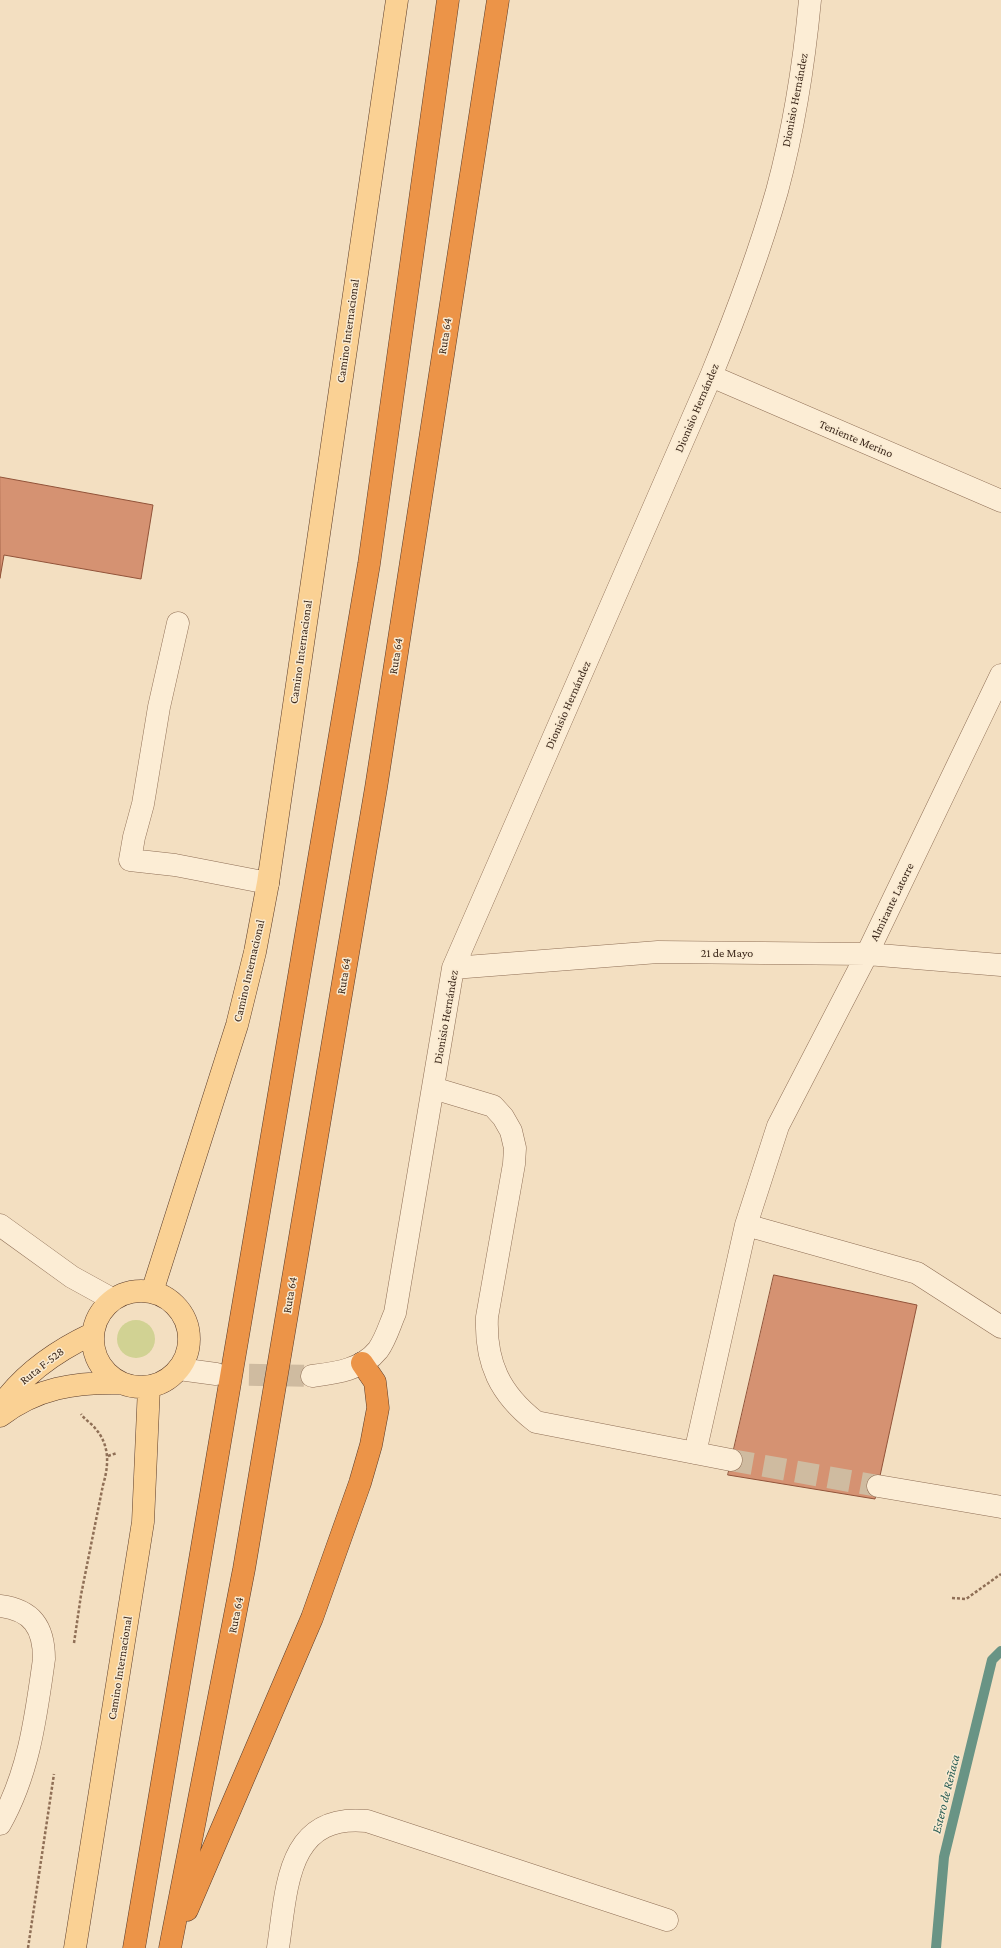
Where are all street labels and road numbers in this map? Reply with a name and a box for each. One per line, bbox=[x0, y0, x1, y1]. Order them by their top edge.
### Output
street label: Dionisio Hernández bbox=[779, 52, 811, 148]
street label: Camino Internacional bbox=[334, 278, 362, 384]
street label: Ruta 64 bbox=[435, 317, 455, 355]
street label: Dionisio Hernández bbox=[672, 361, 722, 455]
street label: Teniente Merino bbox=[817, 417, 895, 461]
street label: Camino Internacional bbox=[287, 599, 315, 705]
street label: Ruta 64 bbox=[386, 637, 406, 675]
street label: Dionisio Hernández bbox=[542, 659, 594, 751]
street label: Almirante Latorre bbox=[867, 861, 917, 943]
street label: Camino Internacional bbox=[230, 918, 268, 1024]
street label: 21 de Mayo bbox=[701, 946, 753, 960]
street label: Ruta 64 bbox=[334, 957, 354, 995]
street label: Dionisio Hernández bbox=[431, 969, 461, 1065]
street label: Ruta 64 bbox=[280, 1276, 300, 1314]
street label: Ruta F-528 bbox=[17, 1344, 67, 1388]
street label: Ruta 64 bbox=[225, 1596, 247, 1634]
street label: Camino Internacional bbox=[105, 1615, 135, 1721]

